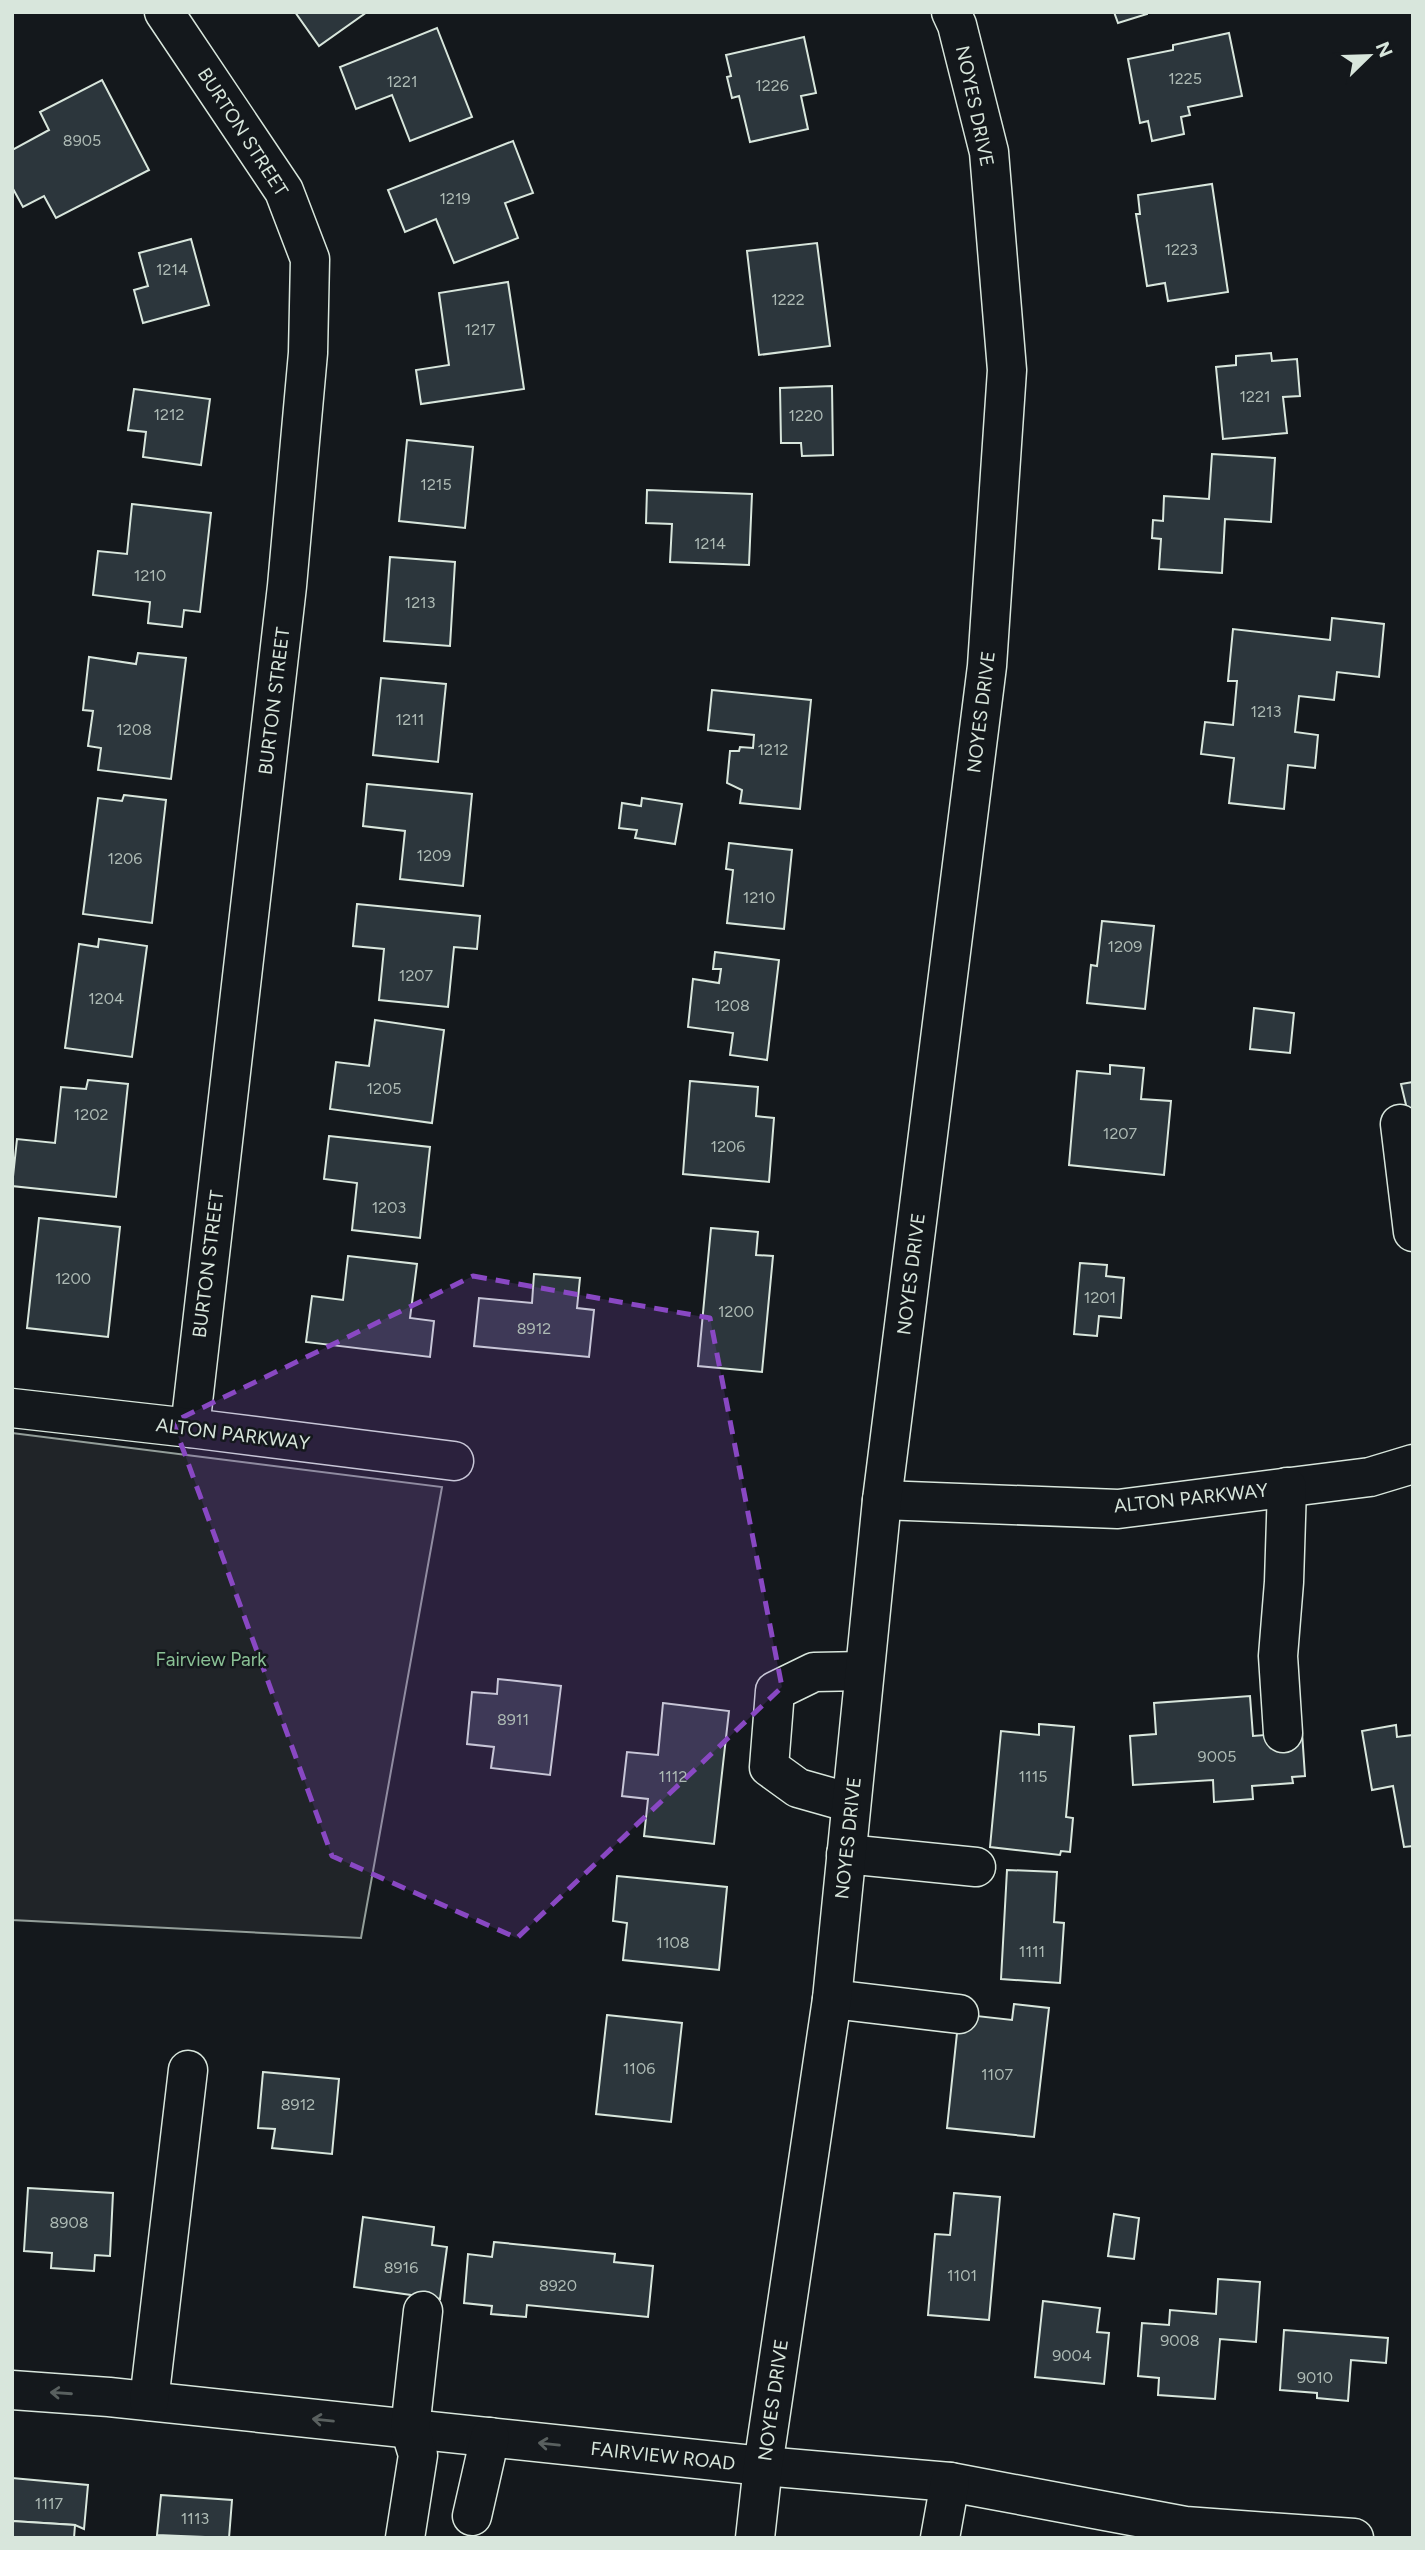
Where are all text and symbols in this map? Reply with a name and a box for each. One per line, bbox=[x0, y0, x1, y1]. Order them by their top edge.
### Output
north arrow bbox=[1334, 21, 1404, 91]
text: N bbox=[1371, 38, 1398, 61]
street label: NOYES DRIVE bbox=[951, 44, 999, 168]
street label: BURTON STREET bbox=[193, 63, 293, 201]
house number: 1225 bbox=[1168, 69, 1202, 88]
house number: 1221 bbox=[386, 72, 418, 91]
house number: 1226 bbox=[755, 76, 789, 95]
house number: 8905 bbox=[63, 131, 101, 150]
house number: 1219 bbox=[439, 189, 471, 208]
house number: 1223 bbox=[1164, 240, 1198, 259]
house number: 1214 bbox=[156, 260, 188, 279]
house number: 1222 bbox=[771, 290, 805, 309]
house number: 1217 bbox=[465, 320, 496, 339]
house number: 1221 bbox=[1239, 387, 1271, 406]
house number: 1212 bbox=[153, 405, 185, 424]
house number: 1220 bbox=[789, 406, 823, 425]
house number: 1215 bbox=[420, 475, 452, 494]
house number: 1214 bbox=[694, 534, 726, 553]
house number: 1210 bbox=[134, 566, 166, 585]
house number: 1213 bbox=[405, 593, 435, 612]
street label: BURTON STREET bbox=[254, 625, 295, 776]
street label: NOYES DRIVE bbox=[962, 650, 1000, 774]
house number: 1213 bbox=[1251, 702, 1281, 721]
house number: 1211 bbox=[396, 710, 424, 729]
house number: 1208 bbox=[116, 720, 152, 739]
house number: 1212 bbox=[757, 740, 789, 759]
house number: 1209 bbox=[417, 846, 451, 865]
house number: 1206 bbox=[108, 849, 142, 868]
house number: 1210 bbox=[743, 888, 775, 907]
house number: 1209 bbox=[1108, 937, 1142, 956]
house number: 1207 bbox=[399, 966, 434, 985]
house number: 1204 bbox=[88, 989, 124, 1008]
house number: 1208 bbox=[714, 996, 750, 1015]
house number: 1205 bbox=[366, 1079, 402, 1098]
house number: 1202 bbox=[74, 1105, 108, 1124]
house number: 1207 bbox=[1103, 1124, 1138, 1143]
house number: 1206 bbox=[711, 1137, 745, 1156]
street label: BURTON STREET bbox=[188, 1188, 229, 1339]
house number: 1203 bbox=[372, 1198, 406, 1217]
street label: NOYES DRIVE bbox=[892, 1212, 930, 1336]
house number: 1200 bbox=[55, 1269, 91, 1288]
house number: 1201 bbox=[1084, 1288, 1116, 1307]
house number: 1200 bbox=[718, 1302, 754, 1321]
house number: 8912 bbox=[517, 1319, 551, 1338]
street label: ALTON PARKWAY bbox=[155, 1413, 312, 1455]
street label: ALTON PARKWAY bbox=[1113, 1478, 1270, 1518]
park label: Fairview Park bbox=[156, 1648, 267, 1671]
house number: 8911 bbox=[497, 1710, 529, 1729]
house number: 9005 bbox=[1198, 1747, 1236, 1766]
house number: 1112 bbox=[659, 1767, 687, 1786]
house number: 1115 bbox=[1018, 1767, 1048, 1786]
street label: NOYES DRIVE bbox=[830, 1776, 866, 1900]
house number: 1108 bbox=[656, 1933, 690, 1952]
house number: 1111 bbox=[1019, 1942, 1045, 1961]
house number: 1106 bbox=[623, 2059, 655, 2078]
house number: 1107 bbox=[981, 2065, 1013, 2084]
house number: 8912 bbox=[281, 2095, 315, 2114]
house number: 8908 bbox=[50, 2213, 88, 2232]
house number: 8916 bbox=[384, 2258, 418, 2277]
house number: 1101 bbox=[947, 2266, 977, 2285]
house number: 8920 bbox=[539, 2276, 577, 2295]
house number: 9008 bbox=[1160, 2331, 1200, 2350]
street label: NOYES DRIVE bbox=[753, 2338, 793, 2462]
house number: 9004 bbox=[1052, 2346, 1092, 2365]
house number: 9010 bbox=[1297, 2368, 1333, 2387]
one-way arrow bbox=[50, 2387, 73, 2400]
one-way arrow bbox=[312, 2413, 335, 2426]
one-way arrow bbox=[538, 2437, 561, 2450]
street label: FAIRVIEW ROAD bbox=[590, 2437, 736, 2475]
house number: 1117 bbox=[35, 2494, 64, 2513]
house number: 1113 bbox=[181, 2509, 209, 2528]

